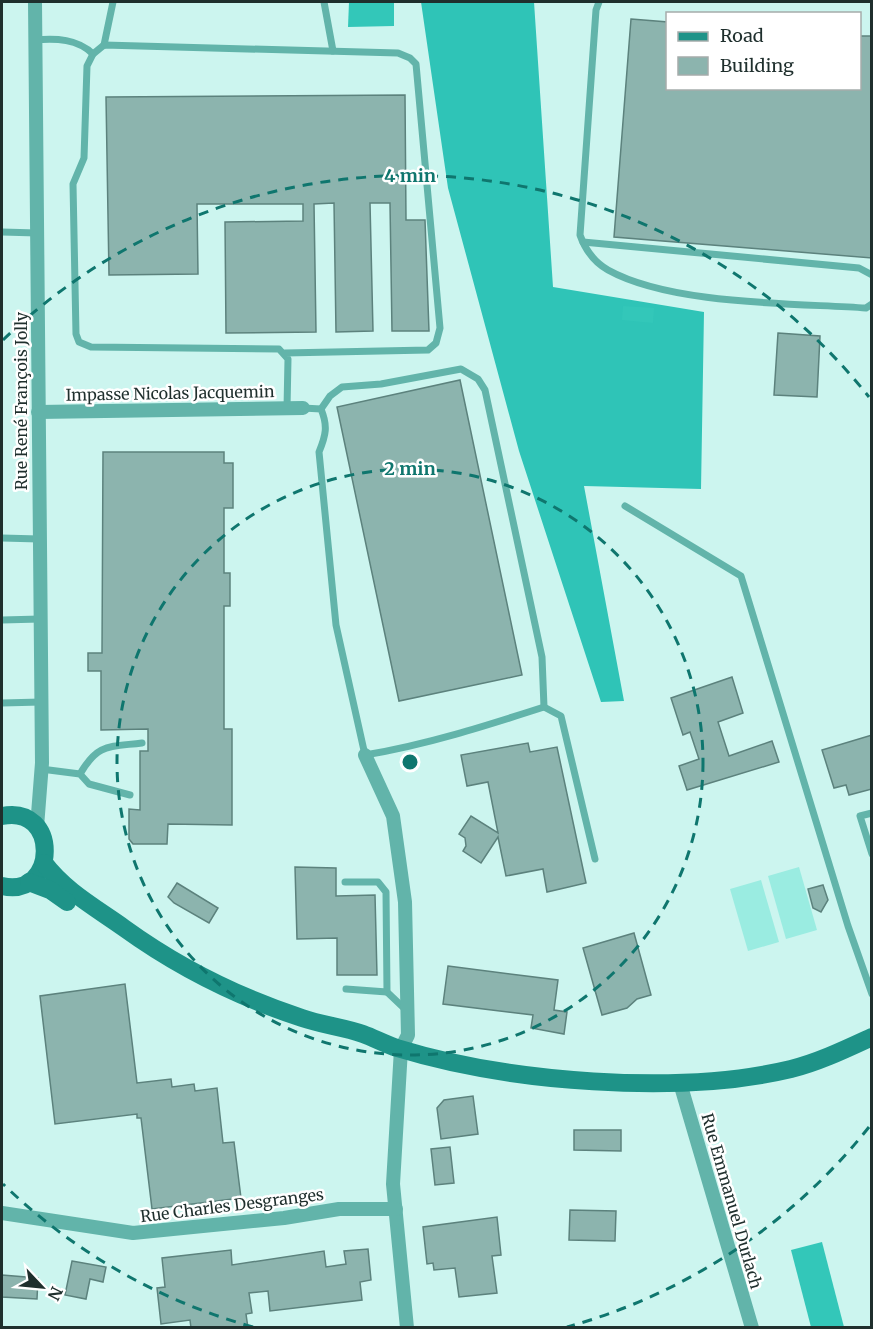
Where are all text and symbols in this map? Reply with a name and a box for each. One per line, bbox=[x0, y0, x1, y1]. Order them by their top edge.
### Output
legend bbox=[666, 12, 861, 90]
text: Road bbox=[720, 24, 764, 47]
text: Building bbox=[720, 54, 794, 77]
text: 4 min bbox=[384, 164, 436, 187]
street label: Rue René François Jolly bbox=[11, 311, 31, 490]
street label: Impasse Nicolas Jacquemin bbox=[65, 381, 275, 405]
text: 2 min bbox=[384, 457, 436, 480]
centre of rings bbox=[400, 752, 420, 772]
street label: Rue Emmanuel Durlach bbox=[697, 1111, 767, 1291]
street label: Rue Charles Desgranges bbox=[139, 1184, 325, 1226]
north arrow bbox=[12, 1257, 72, 1317]
text: N bbox=[44, 1284, 67, 1304]

